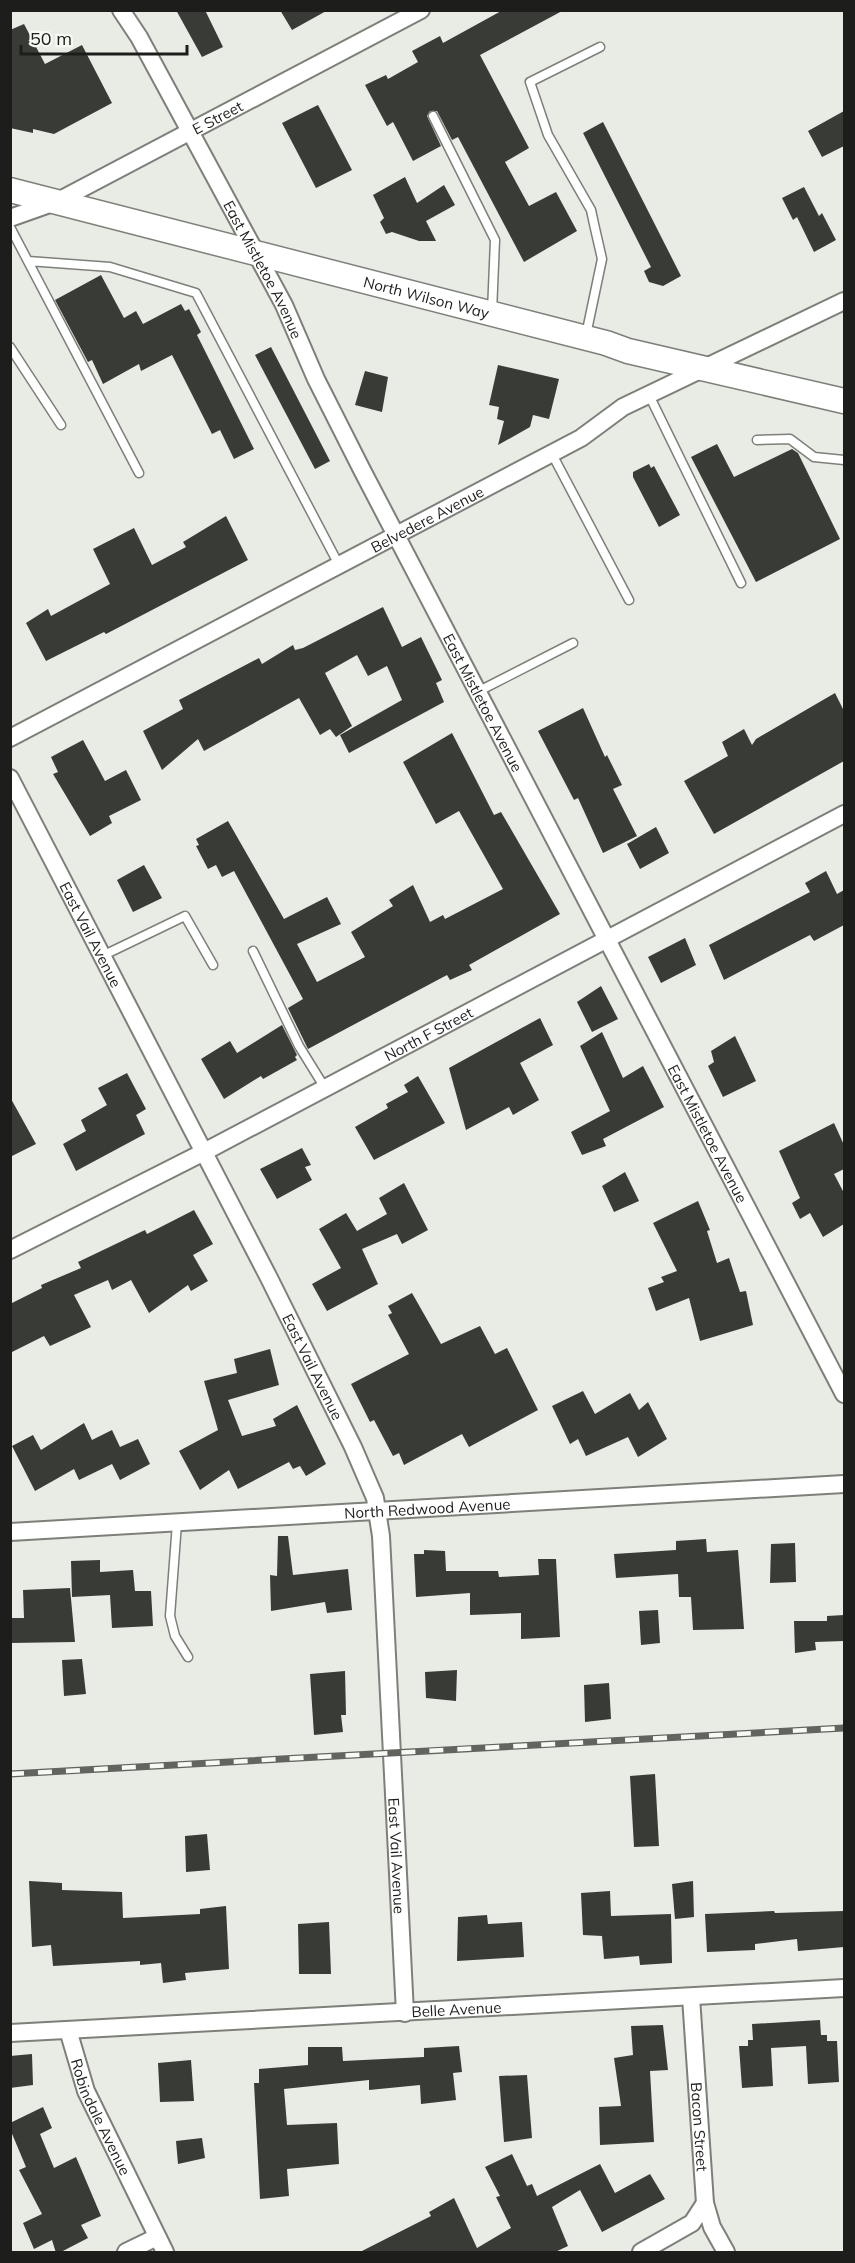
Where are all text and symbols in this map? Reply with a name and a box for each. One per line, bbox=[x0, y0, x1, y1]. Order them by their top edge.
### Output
scale bar bbox=[21, 18, 188, 56]
text: 50 m bbox=[30, 27, 72, 50]
street label: E Street bbox=[189, 96, 246, 138]
street label: East Mistletoe Avenue bbox=[220, 197, 307, 341]
street label: North Wilson Way bbox=[362, 272, 491, 322]
street label: Belvedere Avenue bbox=[367, 481, 487, 556]
street label: East Mistletoe Avenue bbox=[439, 630, 527, 775]
street label: East Vail Avenue bbox=[56, 878, 126, 990]
street label: North F Street bbox=[381, 1002, 476, 1065]
street label: East Mistletoe Avenue bbox=[664, 1061, 752, 1206]
street label: East Vail Avenue bbox=[279, 1310, 347, 1423]
street label: North Redwood Avenue bbox=[344, 1494, 511, 1522]
street label: East Vail Avenue bbox=[385, 1797, 409, 1914]
street label: Belle Avenue bbox=[411, 1997, 502, 2021]
street label: Robindale Avenue bbox=[67, 2056, 135, 2178]
street label: Bacon Street bbox=[687, 2081, 712, 2172]

